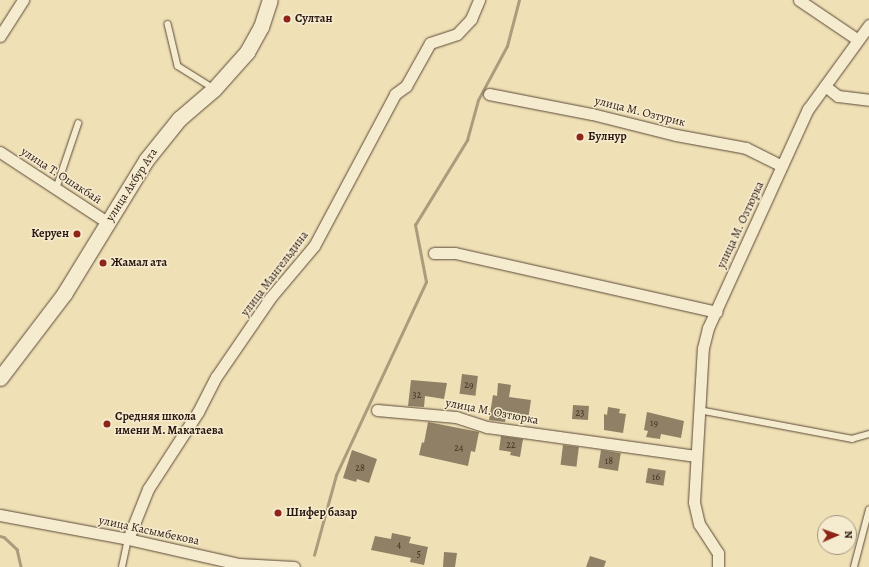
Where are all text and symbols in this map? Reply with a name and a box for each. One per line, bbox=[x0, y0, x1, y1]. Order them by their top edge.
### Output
place label: Султан bbox=[295, 12, 332, 26]
marker: Султан bbox=[282, 14, 292, 24]
street label: улица М. Озтурик bbox=[593, 94, 687, 130]
place label: Булнур bbox=[588, 130, 627, 144]
marker: Булнур bbox=[575, 132, 585, 142]
street label: улица Т. Ошакбай bbox=[18, 145, 104, 207]
street label: улица Акбур Ата bbox=[103, 146, 161, 224]
street label: улица М. Озтюрка bbox=[714, 179, 768, 271]
place label: Керуен bbox=[31, 227, 69, 241]
marker: Керуен bbox=[72, 229, 82, 239]
street label: улица Мангельдина bbox=[238, 229, 312, 319]
place label: Жамал ата bbox=[111, 256, 167, 270]
marker: Жамал ата bbox=[98, 258, 108, 268]
house number: 29 bbox=[464, 379, 474, 391]
house number: 32 bbox=[413, 389, 421, 401]
street label: улица М. Озтюрка bbox=[444, 396, 540, 428]
house number: 23 bbox=[576, 407, 584, 419]
place label: Средняя школа имени М. Макатаева bbox=[115, 410, 224, 438]
house number: 19 bbox=[650, 417, 658, 429]
marker: Средняя школа имени М. Макатаева bbox=[102, 419, 112, 429]
house number: 22 bbox=[506, 439, 516, 451]
house number: 24 bbox=[454, 442, 464, 454]
house number: 18 bbox=[605, 455, 613, 467]
house number: 28 bbox=[355, 462, 365, 474]
house number: 16 bbox=[652, 471, 660, 483]
place label: Шифер базар bbox=[286, 506, 357, 520]
marker: Шифер базар bbox=[273, 508, 283, 518]
street label: улица Касымбекова bbox=[97, 513, 201, 549]
north arrow bbox=[817, 515, 857, 555]
text: N bbox=[841, 530, 856, 539]
house number: 4 bbox=[397, 539, 401, 551]
house number: 5 bbox=[417, 548, 421, 560]

